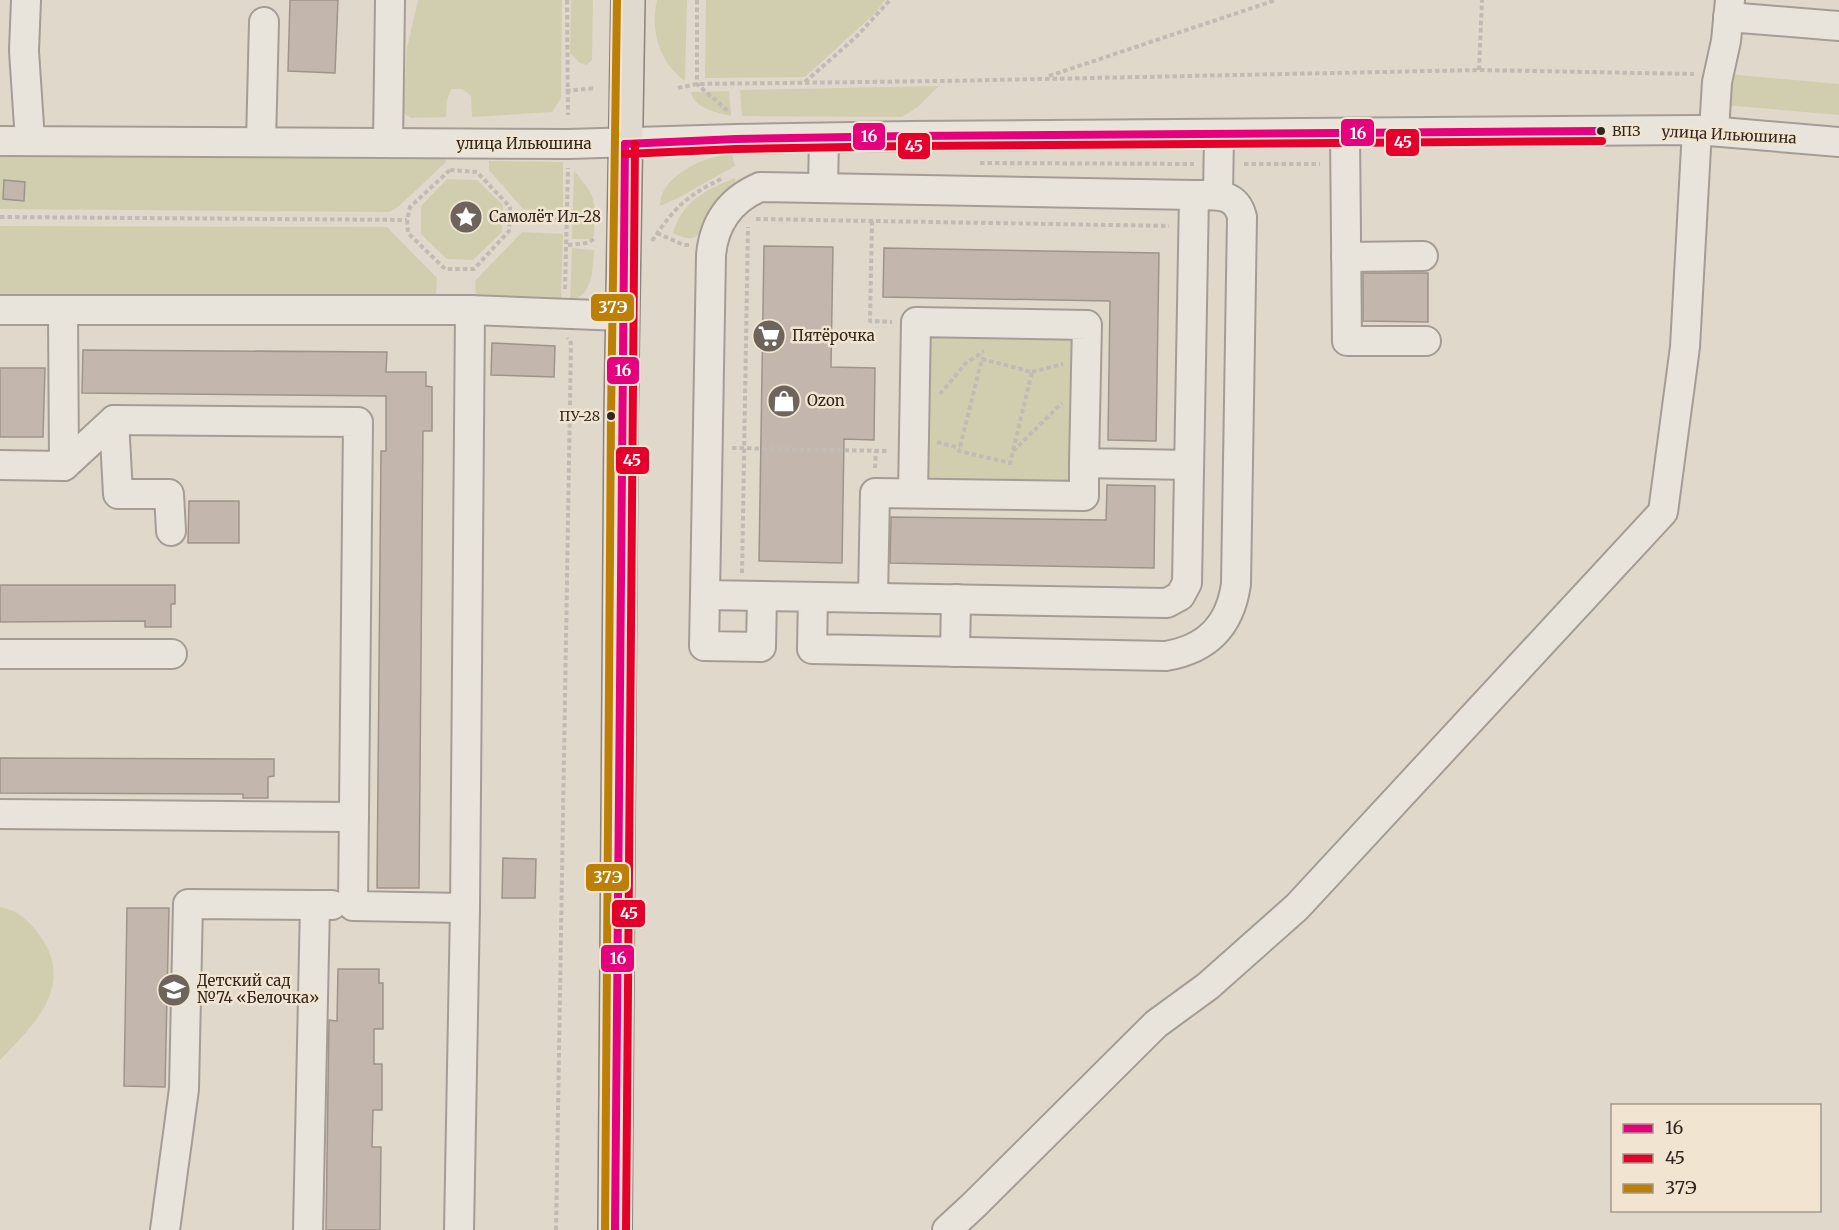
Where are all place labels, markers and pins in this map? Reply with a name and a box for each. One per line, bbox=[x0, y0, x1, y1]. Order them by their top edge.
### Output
place label: ВПЗ bbox=[1612, 122, 1640, 140]
marker: ВПЗ bbox=[1595, 125, 1607, 137]
place icon: Самолёт Ил-28 bbox=[448, 199, 484, 235]
place label: Самолёт Ил-28 bbox=[489, 207, 601, 226]
supermarket icon: Пятёрочка bbox=[751, 318, 787, 354]
place label: Пятёрочка bbox=[792, 326, 875, 345]
shop icon: Ozon bbox=[766, 383, 802, 419]
place label: Ozon bbox=[807, 391, 845, 410]
place label: ПУ-28 bbox=[559, 407, 600, 425]
marker: ПУ-28 bbox=[605, 410, 617, 422]
place label: Детский сад №74 «Белочка» bbox=[197, 971, 319, 1007]
school or university icon: Детский сад №74 «Белочка» bbox=[156, 972, 192, 1008]

